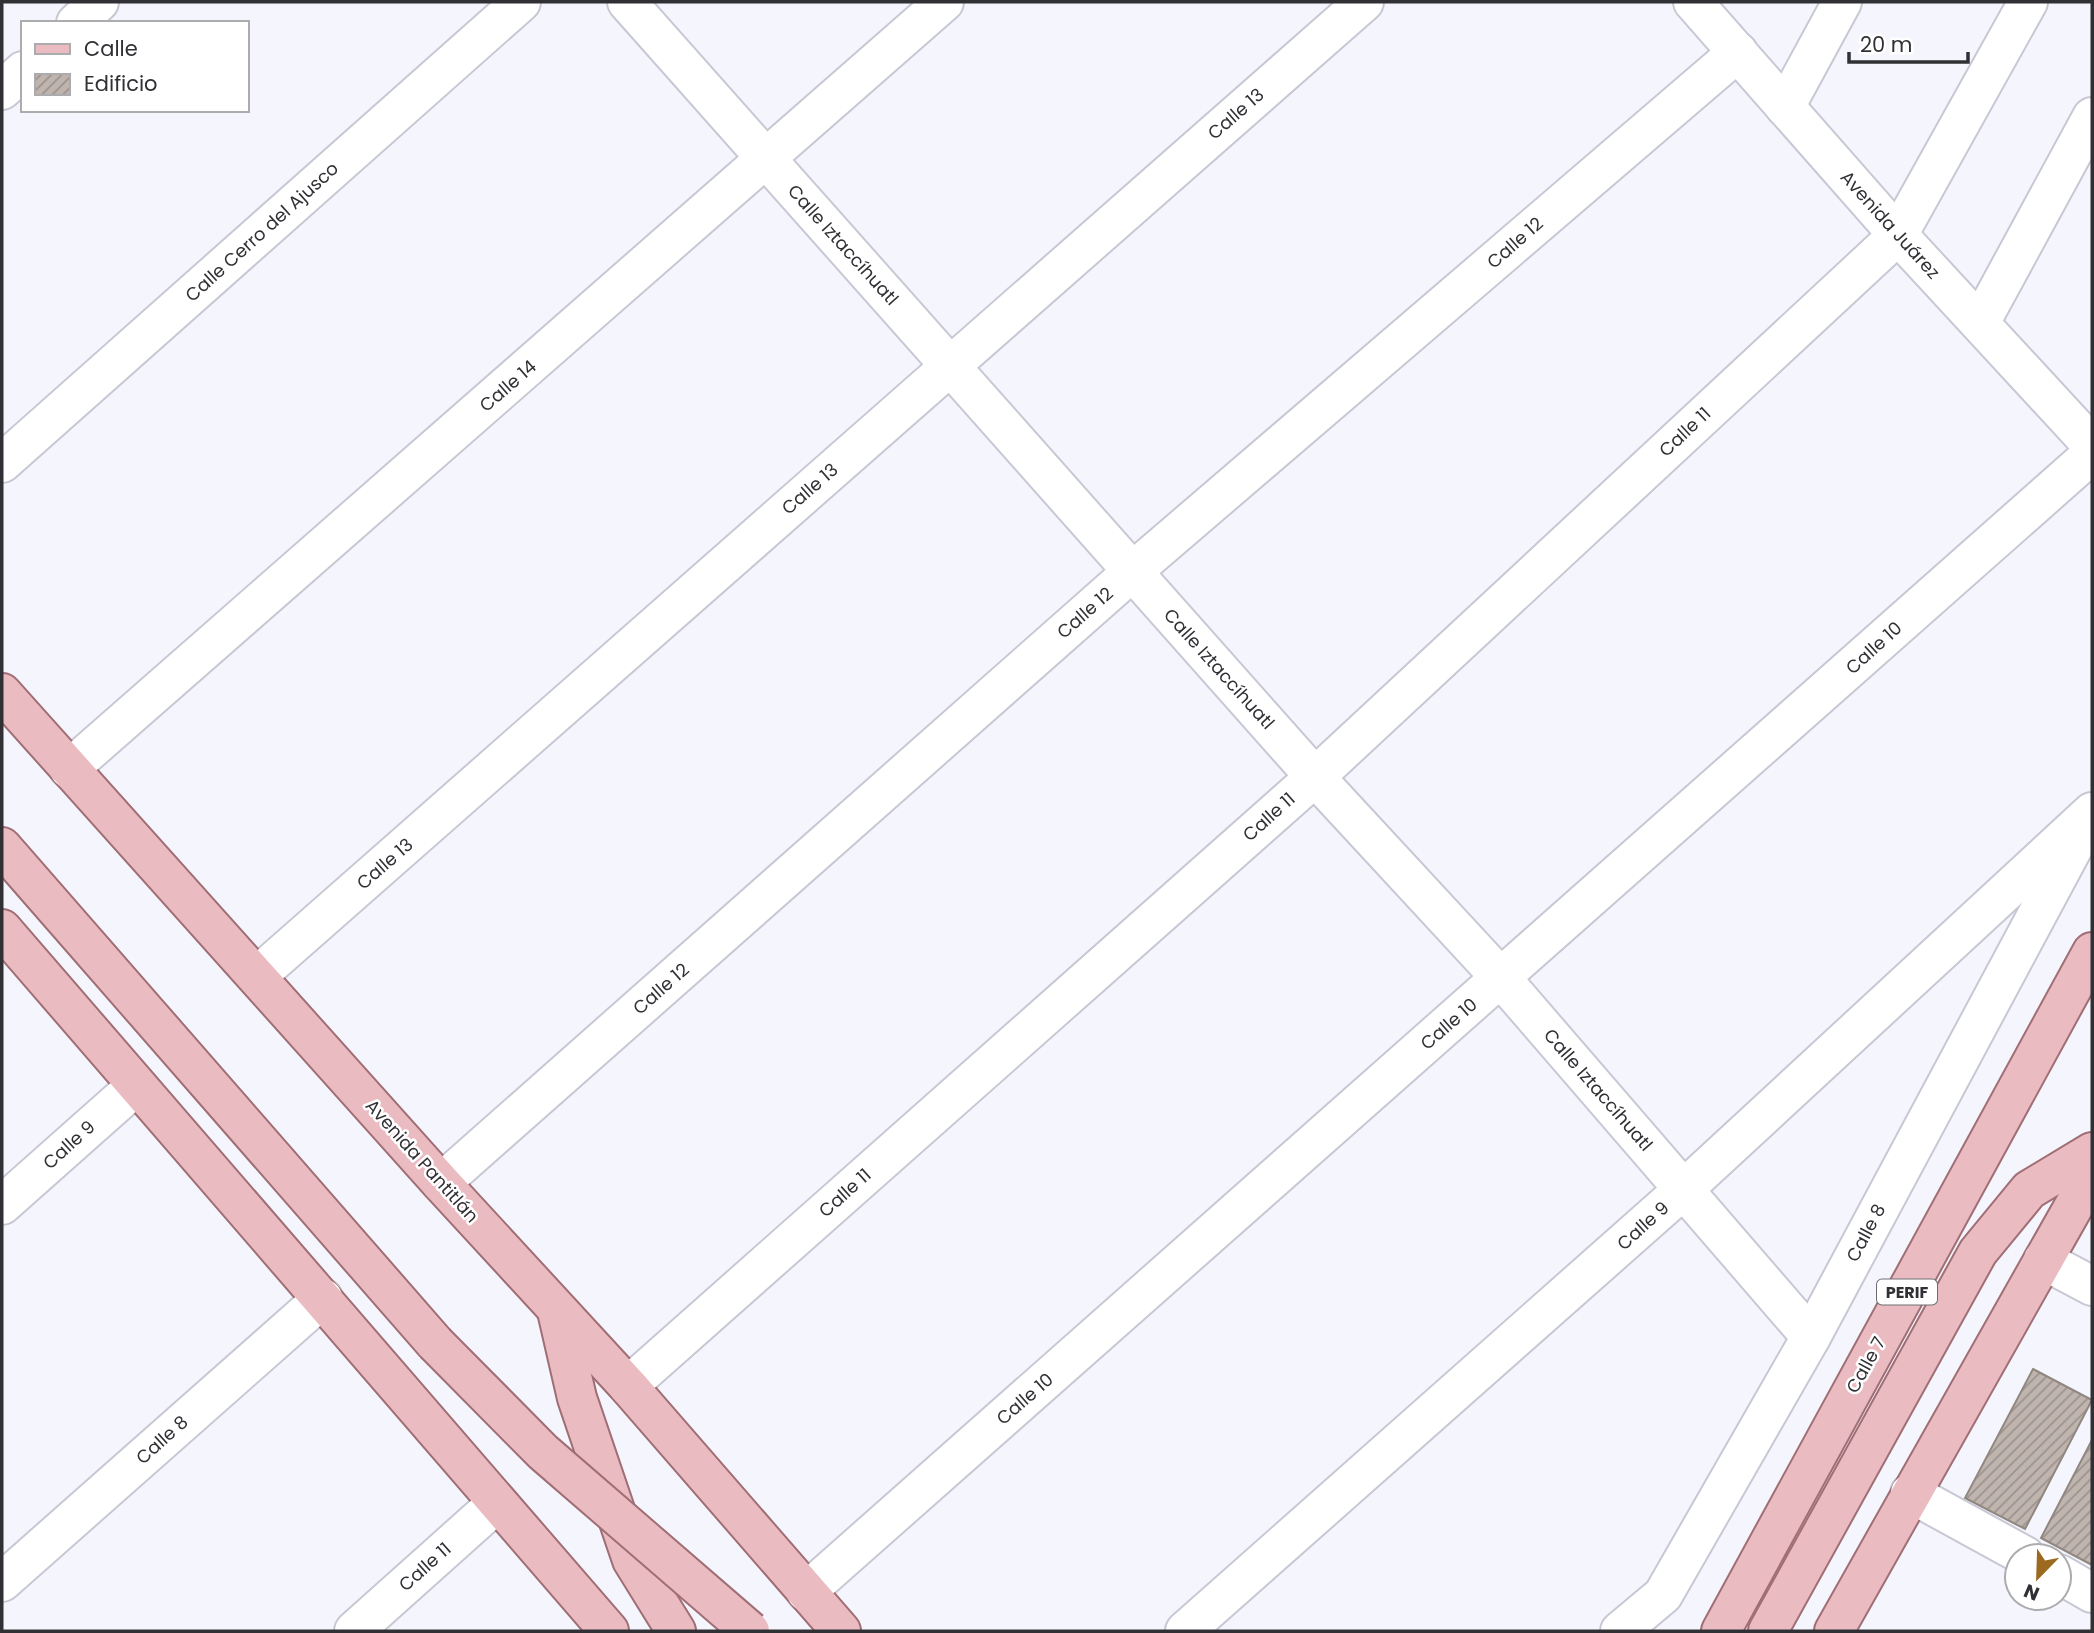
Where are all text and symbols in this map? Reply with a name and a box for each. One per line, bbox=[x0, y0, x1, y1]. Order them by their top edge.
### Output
legend bbox=[21, 21, 248, 112]
scale bar bbox=[1849, 21, 1968, 65]
text: 20 m bbox=[1860, 30, 1913, 59]
text: Calle bbox=[84, 34, 138, 63]
text: Edificio bbox=[84, 69, 158, 98]
street label: Calle 13 bbox=[1202, 82, 1269, 145]
street label: Calle Cerro del Ajusco bbox=[180, 156, 344, 307]
street label: Avenida Juárez bbox=[1835, 165, 1946, 284]
street label: Calle Iztaccíhuatl bbox=[782, 179, 904, 311]
street label: Calle 12 bbox=[1481, 211, 1548, 274]
street label: Calle 14 bbox=[474, 354, 542, 417]
street label: Calle 11 bbox=[1653, 401, 1716, 462]
street label: Calle 13 bbox=[776, 457, 843, 520]
street label: Calle 12 bbox=[1051, 581, 1118, 644]
street label: Calle Iztaccíhuatl bbox=[1158, 603, 1280, 735]
street label: Calle 10 bbox=[1840, 616, 1907, 680]
street label: Calle 11 bbox=[1237, 786, 1300, 847]
street label: Calle 13 bbox=[351, 832, 418, 895]
street label: Calle 12 bbox=[627, 957, 694, 1020]
street label: Calle 10 bbox=[1415, 992, 1483, 1055]
street label: Calle Iztaccíhuatl bbox=[1538, 1023, 1659, 1156]
street label: Avenida Pantitlán bbox=[360, 1093, 485, 1228]
street label: Calle 9 bbox=[37, 1115, 100, 1175]
street label: Calle 11 bbox=[813, 1162, 876, 1223]
street label: Calle 9 bbox=[1611, 1196, 1674, 1256]
street label: Calle 8 bbox=[1840, 1199, 1891, 1266]
road number: PERIF bbox=[1877, 1280, 1937, 1304]
street label: Calle 7 bbox=[1840, 1332, 1891, 1397]
street label: Calle 10 bbox=[991, 1367, 1059, 1430]
street label: Calle 8 bbox=[130, 1410, 193, 1470]
street label: Calle 11 bbox=[393, 1536, 456, 1597]
north arrow bbox=[2003, 1542, 2073, 1612]
text: N bbox=[2020, 1577, 2043, 1607]

